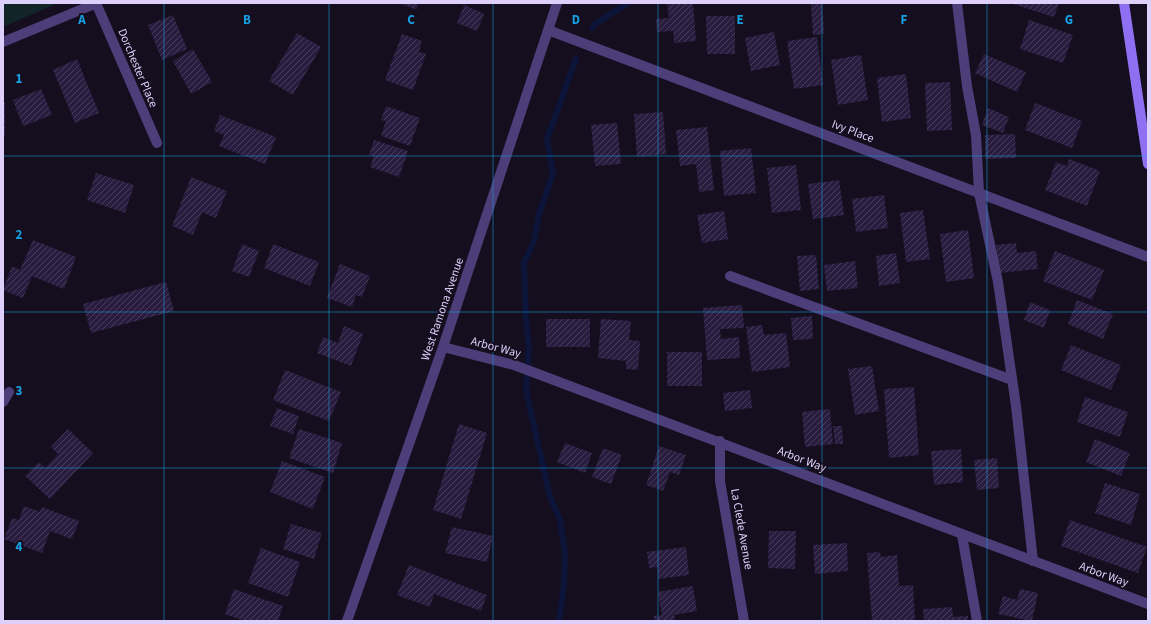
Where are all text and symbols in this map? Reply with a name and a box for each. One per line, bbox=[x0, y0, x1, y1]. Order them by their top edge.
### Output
text: A bbox=[77, 11, 86, 29]
text: B bbox=[243, 11, 251, 29]
text: C bbox=[407, 11, 415, 29]
text: D bbox=[572, 11, 580, 29]
text: E bbox=[736, 11, 744, 29]
text: F bbox=[901, 11, 908, 29]
text: G bbox=[1065, 11, 1073, 29]
street label: Dorchester Place bbox=[113, 26, 162, 110]
text: 1 bbox=[16, 70, 23, 88]
street label: Ivy Place bbox=[829, 116, 876, 147]
text: 2 bbox=[16, 226, 23, 244]
street label: West Ramona Avenue bbox=[417, 255, 468, 363]
street label: Arbor Way bbox=[469, 333, 523, 362]
text: 3 bbox=[16, 382, 23, 400]
street label: Arbor Way bbox=[775, 442, 829, 477]
street label: La Clede Avenue bbox=[726, 487, 757, 571]
text: 4 bbox=[16, 538, 23, 556]
street label: Arbor Way bbox=[1077, 558, 1131, 591]

